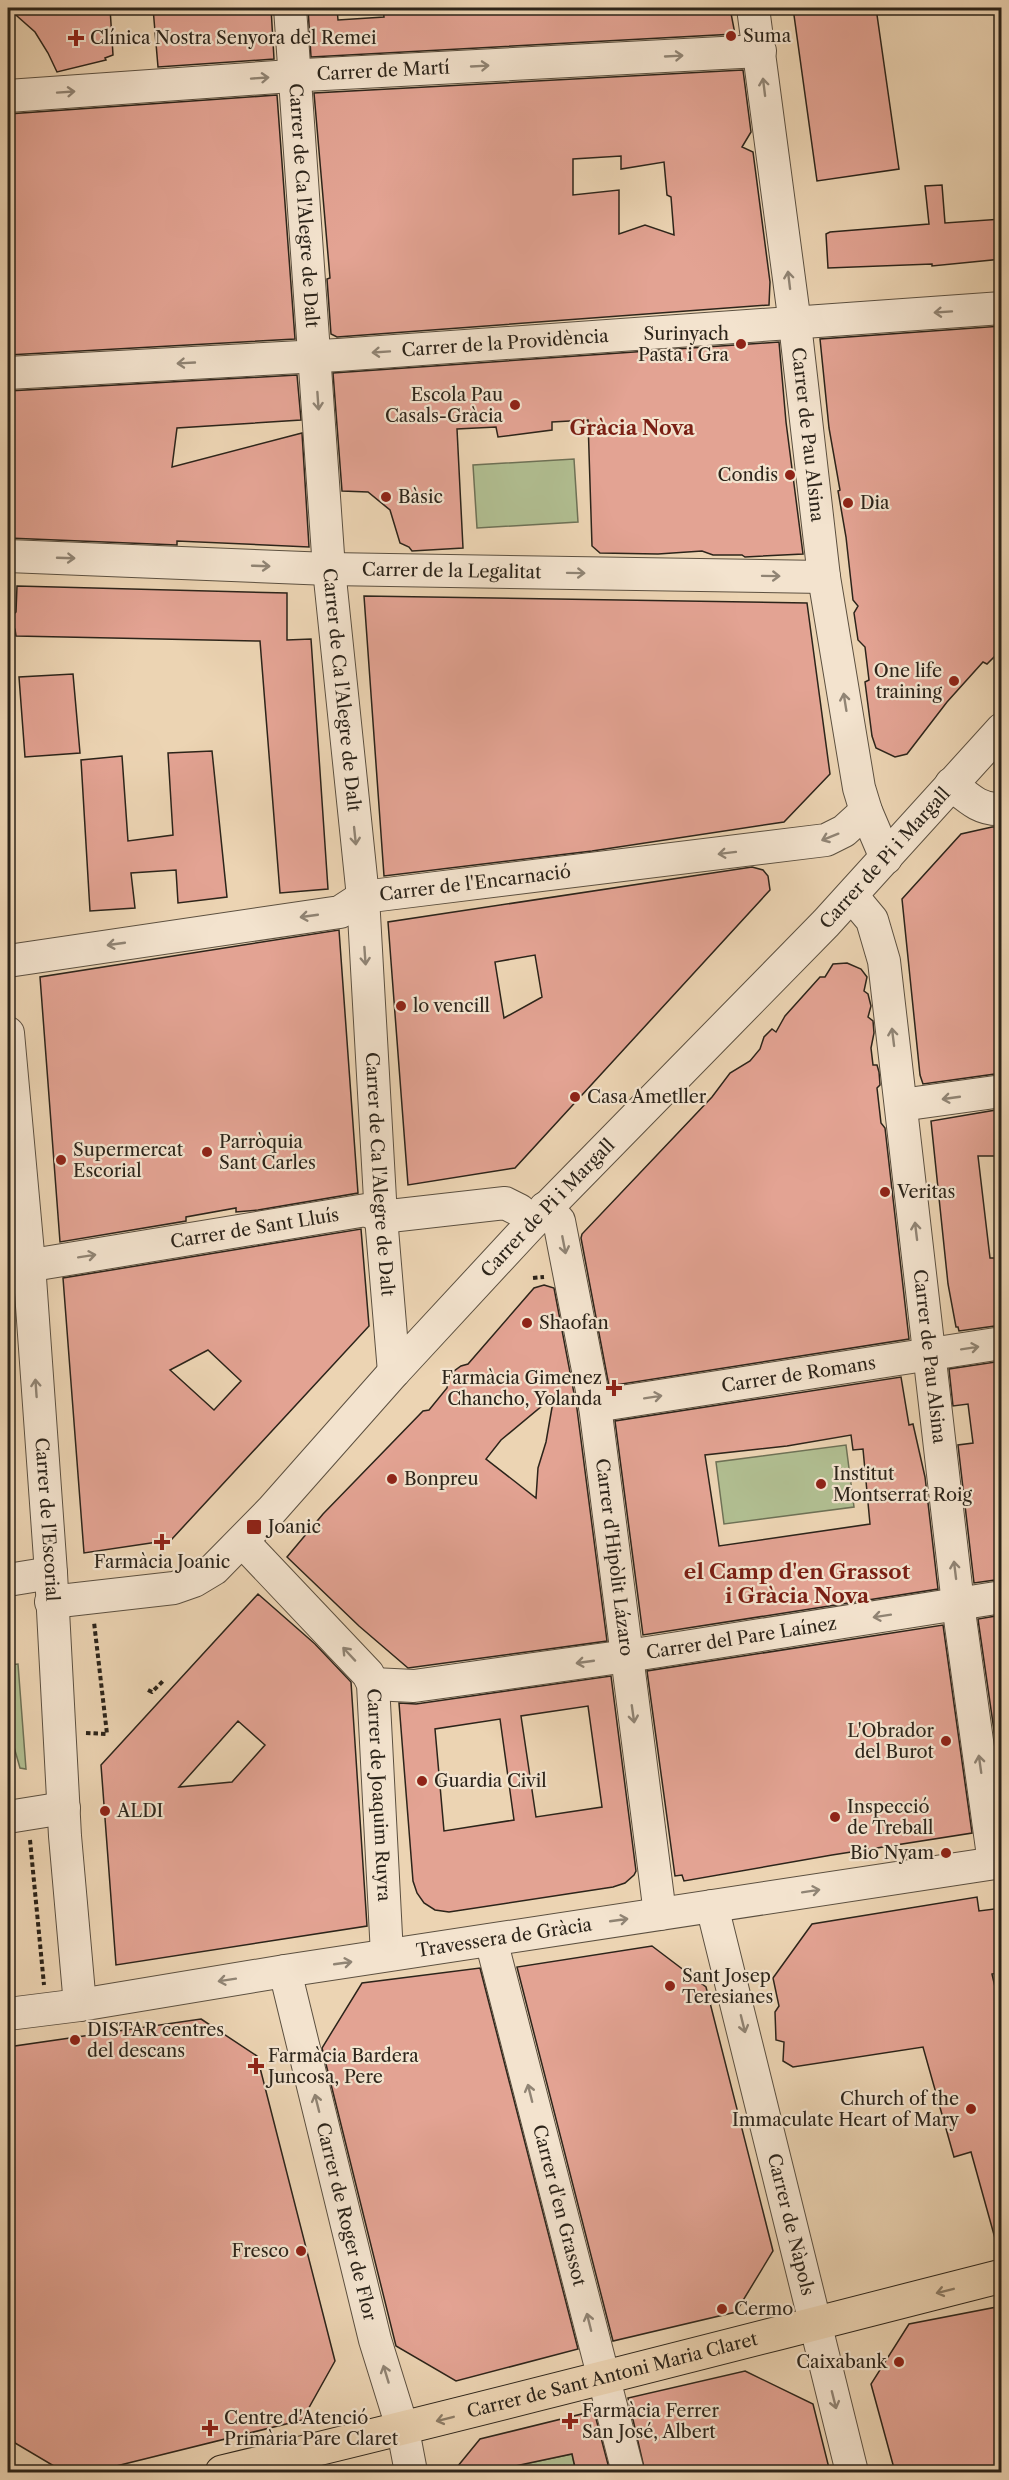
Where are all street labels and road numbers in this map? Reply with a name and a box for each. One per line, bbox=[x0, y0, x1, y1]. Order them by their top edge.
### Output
street label: Carrer de Martí bbox=[316, 56, 451, 85]
street label: Carrer de Ca l'Alegre de Dalt bbox=[284, 83, 323, 329]
street label: Carrer de la Providència bbox=[401, 325, 610, 361]
street label: Carrer de Pau Alsina bbox=[787, 346, 829, 523]
street label: Carrer de la Legalitat bbox=[362, 559, 542, 583]
street label: Carrer de Ca l'Alegre de Dalt bbox=[318, 567, 365, 813]
street label: Carrer de Pi i Margall bbox=[815, 783, 955, 933]
street label: Carrer de l'Encarnació bbox=[378, 861, 572, 906]
street label: Carrer de Ca l'Alegre de Dalt bbox=[361, 1052, 399, 1298]
street label: Carrer de Pi i Margall bbox=[476, 1134, 619, 1282]
street label: Carrer de Sant Lluís bbox=[169, 1204, 341, 1253]
street label: Carrer de Pau Alsina bbox=[909, 1268, 951, 1445]
street label: Carrer de Romans bbox=[720, 1352, 877, 1397]
street label: Carrer de l'Escorial bbox=[30, 1437, 63, 1602]
street label: Carrer d'Hipòlit Lázaro bbox=[591, 1457, 638, 1657]
street label: Carrer del Pare Laínez bbox=[645, 1612, 838, 1664]
street label: Carrer de Joaquim Ruyra bbox=[362, 1688, 395, 1902]
street label: Travessera de Gràcia bbox=[415, 1913, 594, 1962]
street label: Carrer de Roger de Flor bbox=[311, 2120, 381, 2324]
street label: Carrer d'en Grassot bbox=[528, 2122, 591, 2289]
street label: Carrer de Nàpols bbox=[763, 2151, 819, 2298]
street label: Carrer de Sant Antoni Maria Claret bbox=[465, 2328, 760, 2423]

